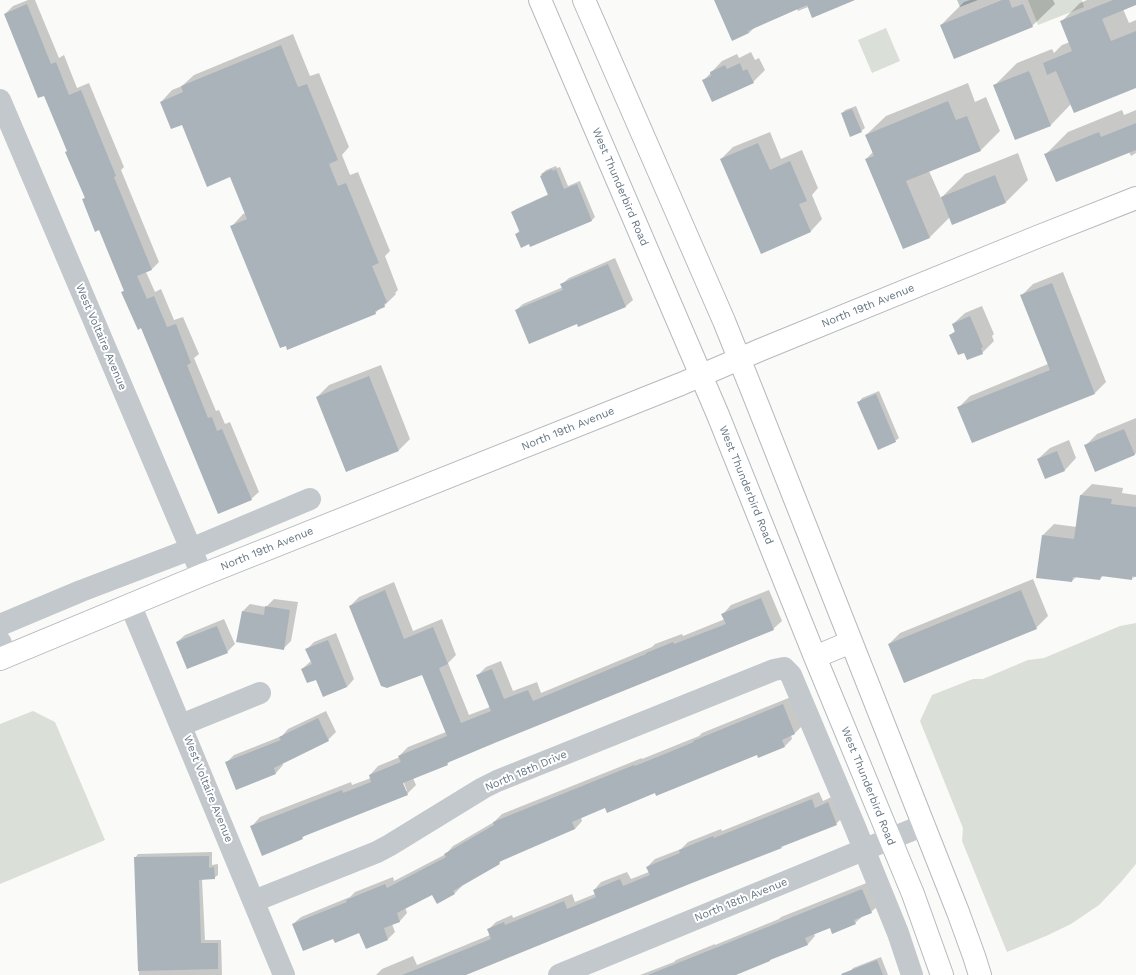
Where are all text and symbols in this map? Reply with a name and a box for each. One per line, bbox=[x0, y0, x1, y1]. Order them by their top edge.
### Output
street label: West Thunderbird Road bbox=[589, 126, 651, 248]
street label: North 19th Avenue bbox=[820, 281, 916, 331]
street label: West Voltaire Avenue bbox=[73, 282, 129, 392]
street label: North 19th Avenue bbox=[520, 404, 616, 454]
street label: West Thunderbird Road bbox=[716, 424, 776, 546]
street label: North 19th Avenue bbox=[219, 524, 315, 574]
street label: West Thunderbird Road bbox=[838, 725, 898, 847]
street label: West Voltaire Avenue bbox=[181, 734, 235, 844]
street label: North 18th Drive bbox=[483, 748, 569, 794]
street label: North 18th Avenue bbox=[693, 875, 789, 925]

